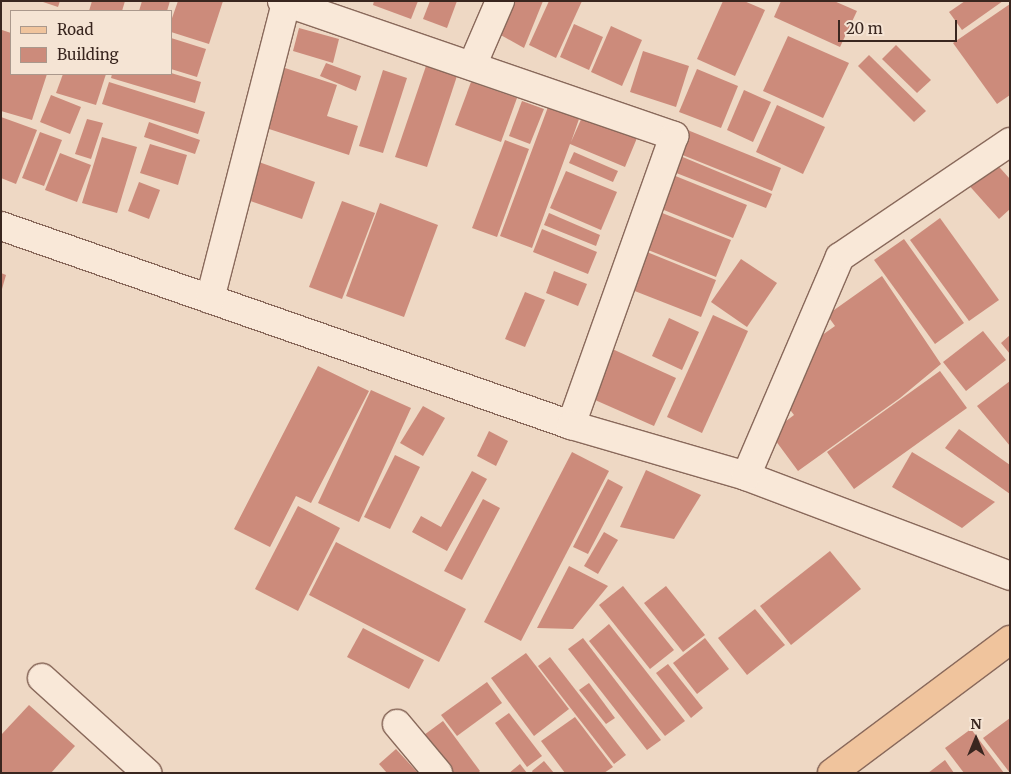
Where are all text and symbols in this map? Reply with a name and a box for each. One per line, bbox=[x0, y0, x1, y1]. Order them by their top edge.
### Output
legend bbox=[10, 10, 172, 75]
scale bar bbox=[841, 10, 960, 42]
text: 20 m bbox=[846, 19, 883, 38]
text: Road bbox=[57, 20, 93, 39]
text: Building bbox=[57, 45, 119, 64]
north arrow bbox=[951, 714, 1001, 764]
text: N bbox=[970, 715, 982, 733]

